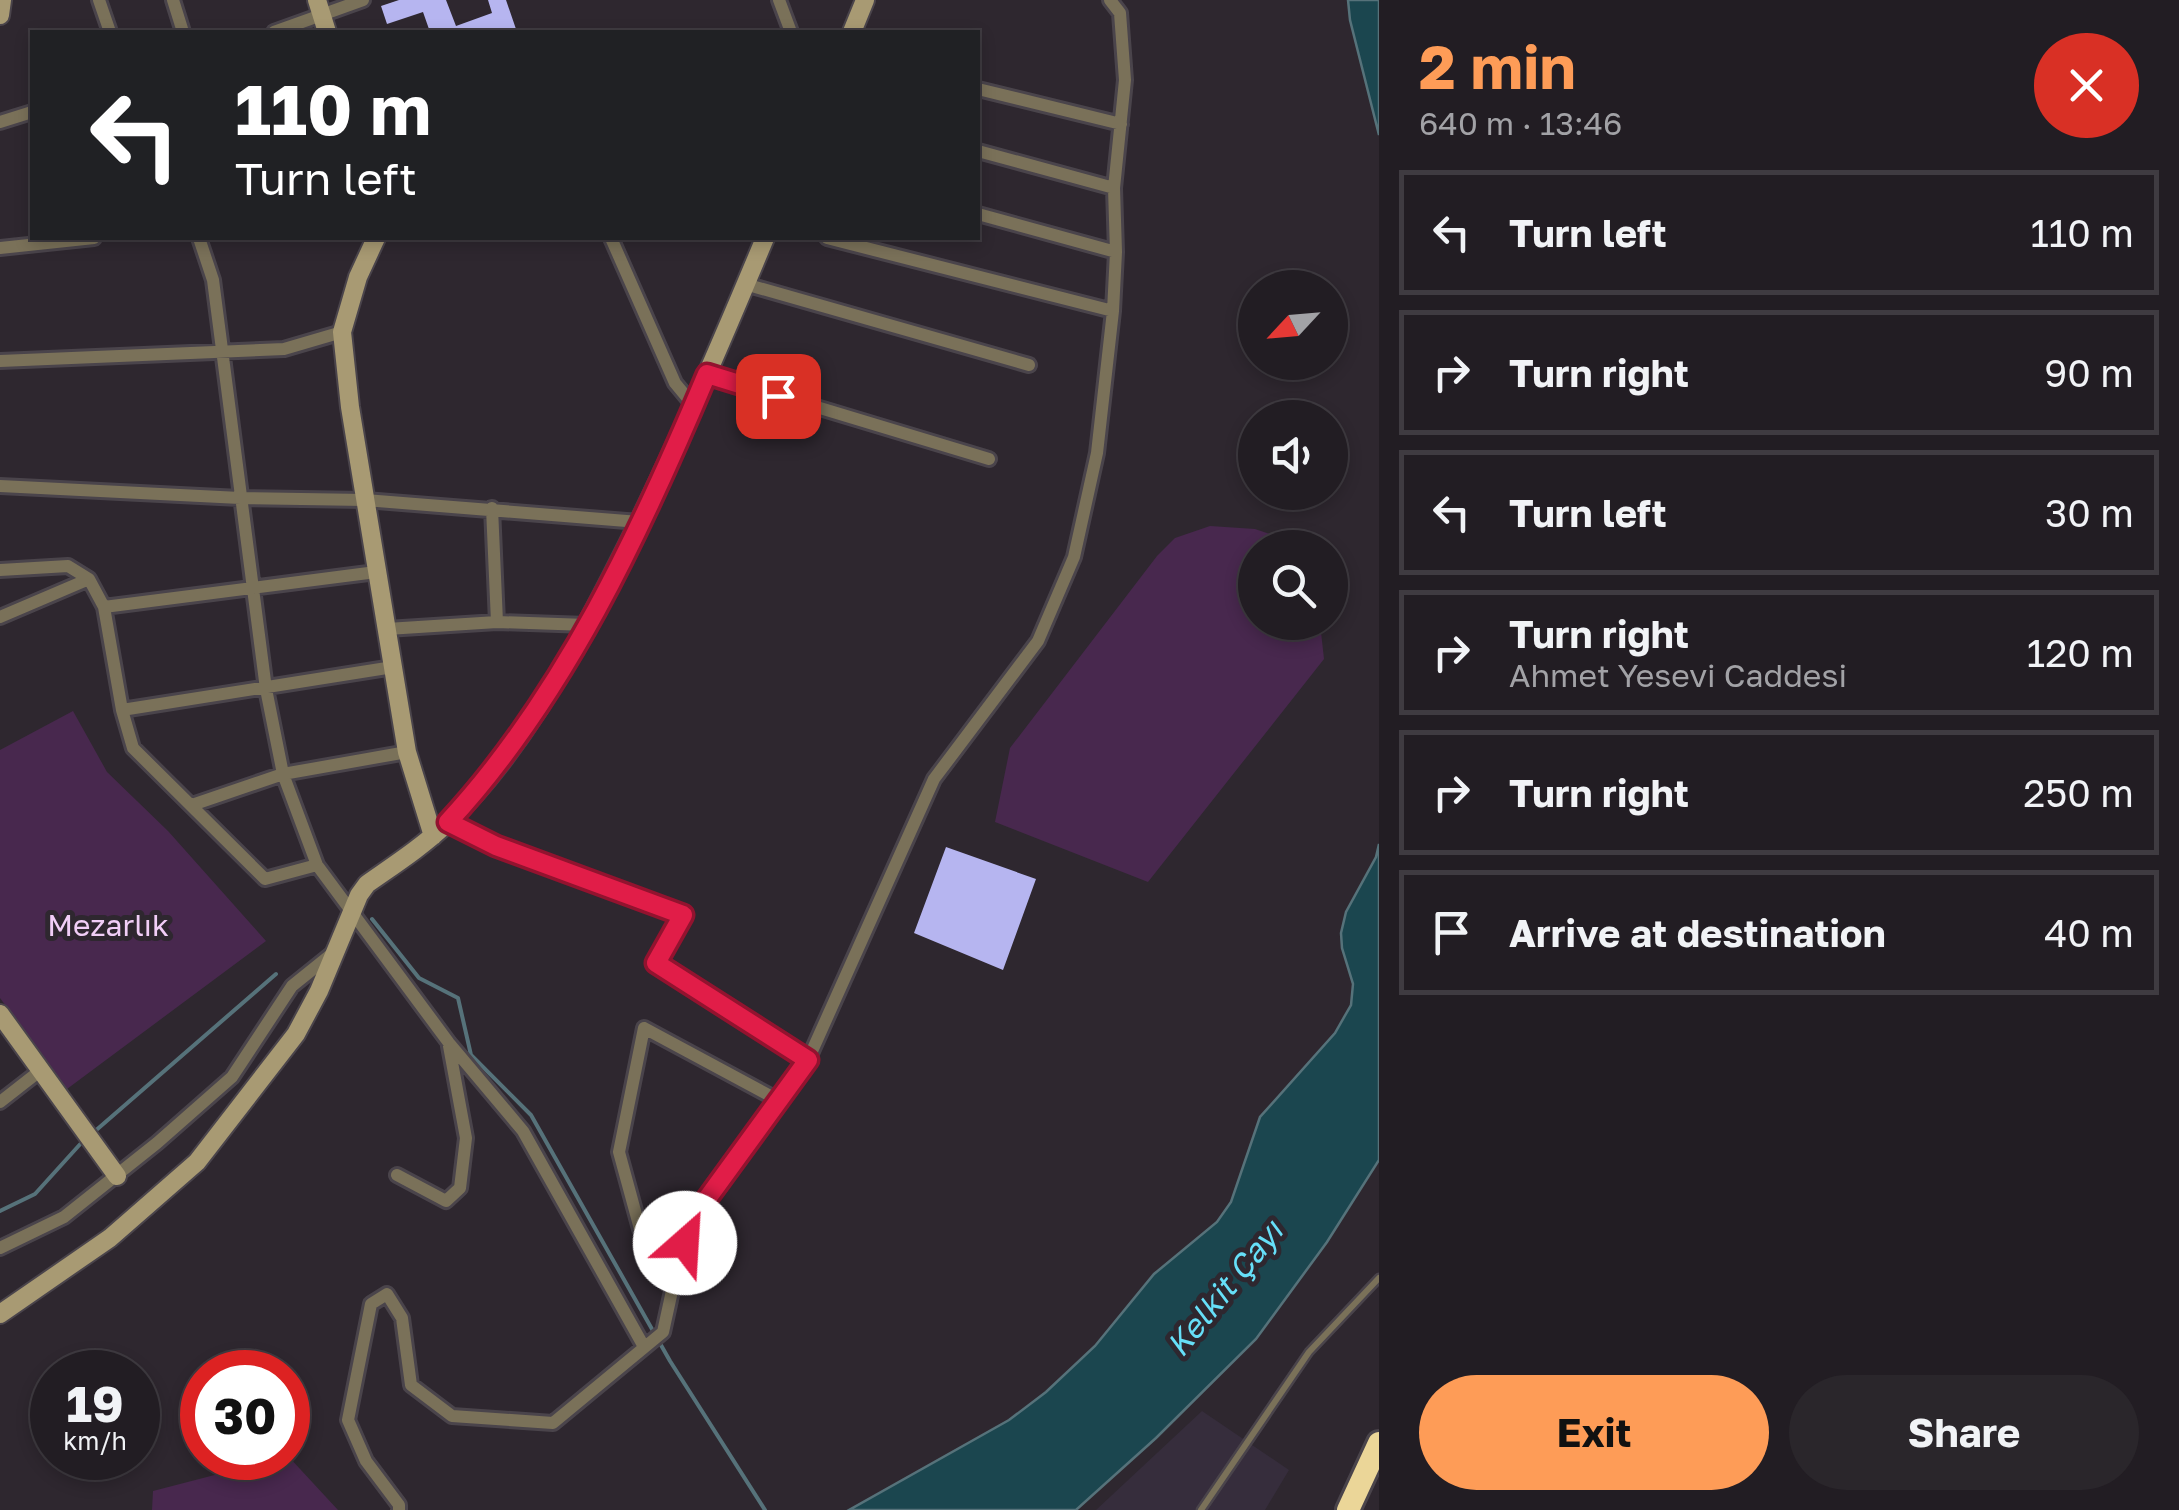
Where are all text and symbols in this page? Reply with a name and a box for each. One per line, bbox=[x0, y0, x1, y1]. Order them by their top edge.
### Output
text: 2 min bbox=[1419, 30, 1576, 102]
button: close bbox=[2034, 33, 2139, 138]
text: 110 m bbox=[235, 66, 431, 150]
icon: left bbox=[70, 70, 200, 200]
text: 640 m · 13:46 bbox=[1419, 104, 1622, 142]
text: Turn left bbox=[235, 151, 417, 205]
icon: left bbox=[1424, 205, 1479, 260]
text: Turn left bbox=[1509, 210, 1667, 255]
text: 110 m bbox=[2030, 210, 2134, 255]
north arrow bbox=[1238, 270, 1348, 380]
map controls bbox=[1238, 270, 1348, 640]
icon: right bbox=[1424, 345, 1479, 400]
text: Turn right bbox=[1509, 350, 1689, 395]
text: 90 m bbox=[2044, 350, 2134, 395]
pin bbox=[736, 354, 821, 439]
icon: arrive bbox=[751, 369, 806, 424]
button: sound bbox=[1238, 400, 1348, 510]
icon: left bbox=[1424, 485, 1479, 540]
text: Turn left bbox=[1509, 490, 1667, 535]
text: 30 m bbox=[2045, 490, 2134, 535]
button: search bbox=[1238, 530, 1348, 640]
text: Turn right bbox=[1509, 611, 1689, 656]
icon: right bbox=[1424, 625, 1479, 680]
text: 120 m bbox=[2027, 630, 2134, 675]
text: Ahmet Yesevi Caddesi bbox=[1509, 656, 1847, 694]
icon: right bbox=[1424, 765, 1479, 820]
text: Turn right bbox=[1509, 770, 1689, 815]
text: 250 m bbox=[2023, 770, 2134, 815]
icon: arrive bbox=[1424, 905, 1479, 960]
park label: Mezarlık bbox=[47, 907, 169, 943]
text: Arrive at destination bbox=[1509, 910, 1886, 955]
text: 40 m bbox=[2044, 910, 2134, 955]
position arrow bbox=[633, 1191, 737, 1295]
water label: Kelkit Çayı bbox=[1158, 1211, 1291, 1363]
speed limit sign: 30 bbox=[180, 1350, 310, 1480]
text: 19 bbox=[66, 1373, 124, 1433]
button: Exit bbox=[1419, 1375, 1769, 1490]
button: Share bbox=[1789, 1375, 2139, 1490]
text: km/h bbox=[63, 1425, 127, 1456]

